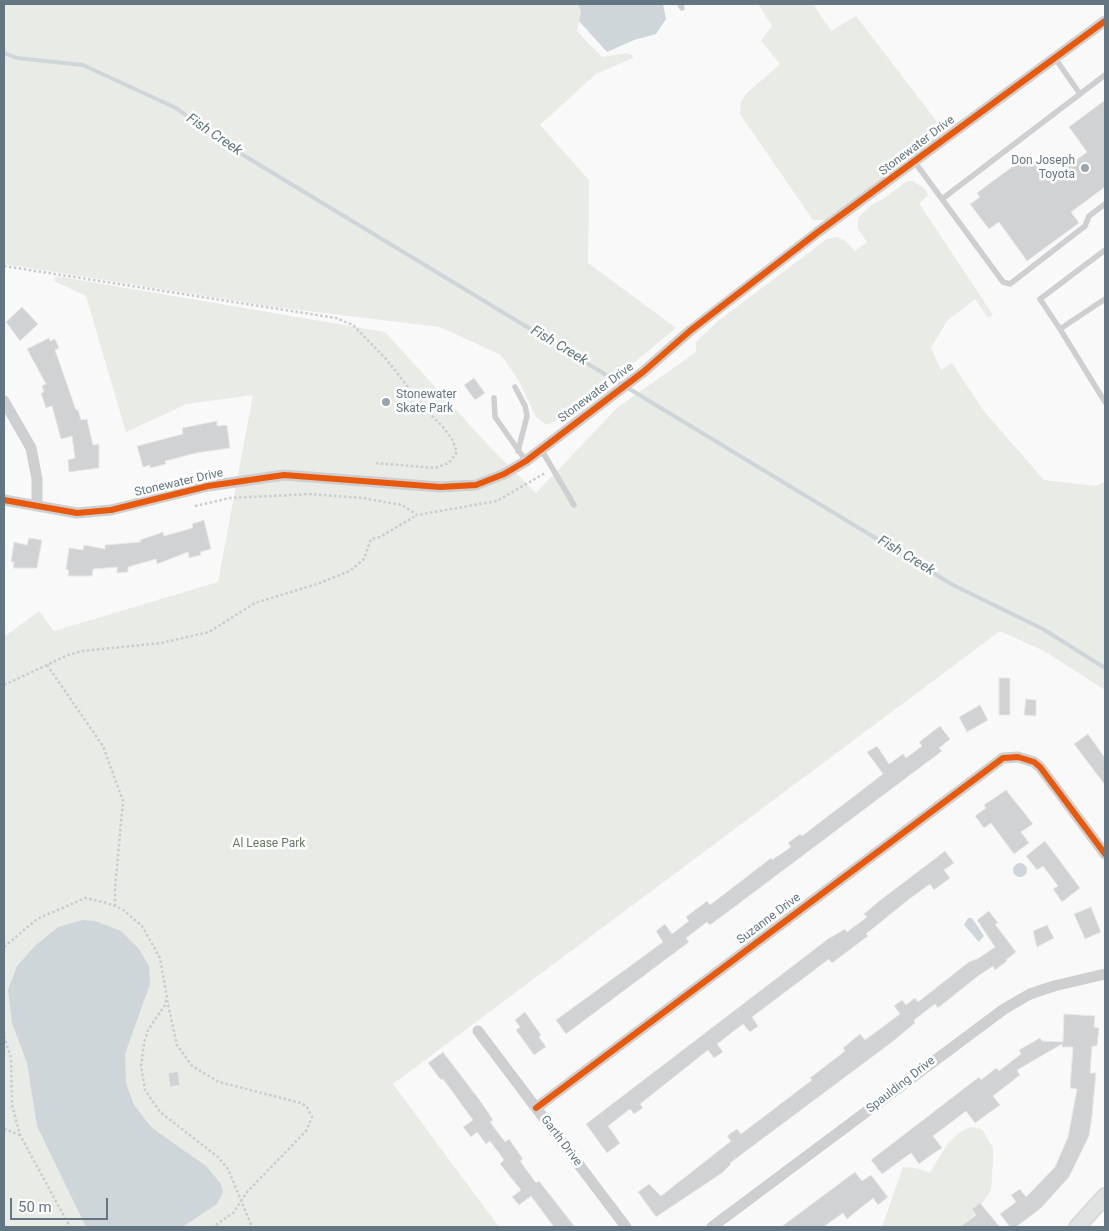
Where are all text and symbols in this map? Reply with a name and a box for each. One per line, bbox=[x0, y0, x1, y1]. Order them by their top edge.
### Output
water label: Fish Creek bbox=[183, 110, 245, 160]
street label: Stonewater Drive bbox=[876, 113, 958, 179]
place label: Don Joseph Toyota bbox=[1011, 154, 1075, 182]
marker: Don Joseph Toyota bbox=[1079, 162, 1091, 174]
water label: Fish Creek bbox=[528, 322, 590, 370]
street label: Stonewater Drive bbox=[555, 360, 637, 426]
place label: Stonewater Skate Park bbox=[396, 388, 457, 416]
marker: Stonewater Skate Park bbox=[380, 396, 392, 408]
street label: Stonewater Drive bbox=[133, 466, 225, 500]
water label: Fish Creek bbox=[875, 532, 937, 580]
park label: Al Lease Park bbox=[233, 837, 305, 851]
street label: Suzanne Drive bbox=[734, 890, 804, 948]
street label: Spaulding Drive bbox=[864, 1054, 938, 1116]
street label: Garth Drive bbox=[537, 1113, 585, 1169]
scale bar bbox=[12, 1188, 110, 1220]
text: 50 m bbox=[18, 1198, 52, 1216]

